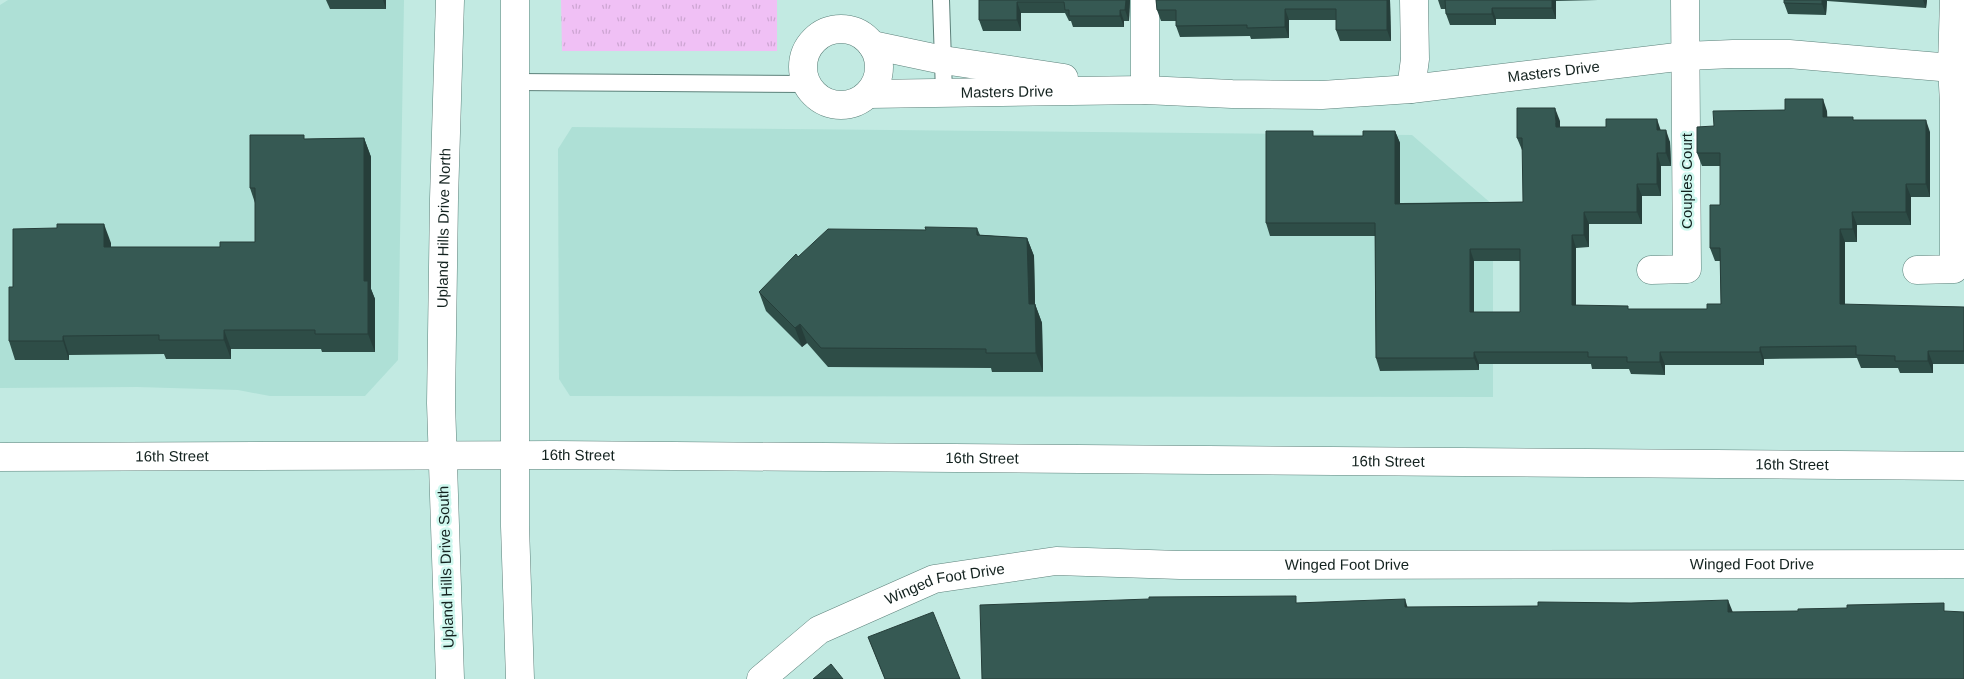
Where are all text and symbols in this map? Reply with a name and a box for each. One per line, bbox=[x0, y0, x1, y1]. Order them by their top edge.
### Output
street label: Masters Drive bbox=[1507, 57, 1601, 85]
street label: Masters Drive bbox=[961, 82, 1053, 101]
street label: Couples Court bbox=[1678, 132, 1695, 229]
street label: Upland Hills Drive North bbox=[433, 148, 454, 308]
street label: 16th Street bbox=[541, 446, 616, 463]
street label: 16th Street bbox=[135, 447, 210, 465]
street label: 16th Street bbox=[945, 449, 1020, 467]
street label: 16th Street bbox=[1351, 452, 1426, 470]
street label: 16th Street bbox=[1755, 455, 1830, 473]
street label: Upland Hills Drive South bbox=[434, 485, 457, 649]
street label: Winged Foot Drive bbox=[1690, 555, 1814, 572]
street label: Winged Foot Drive bbox=[1285, 556, 1409, 573]
street label: Winged Foot Drive bbox=[882, 560, 1006, 608]

